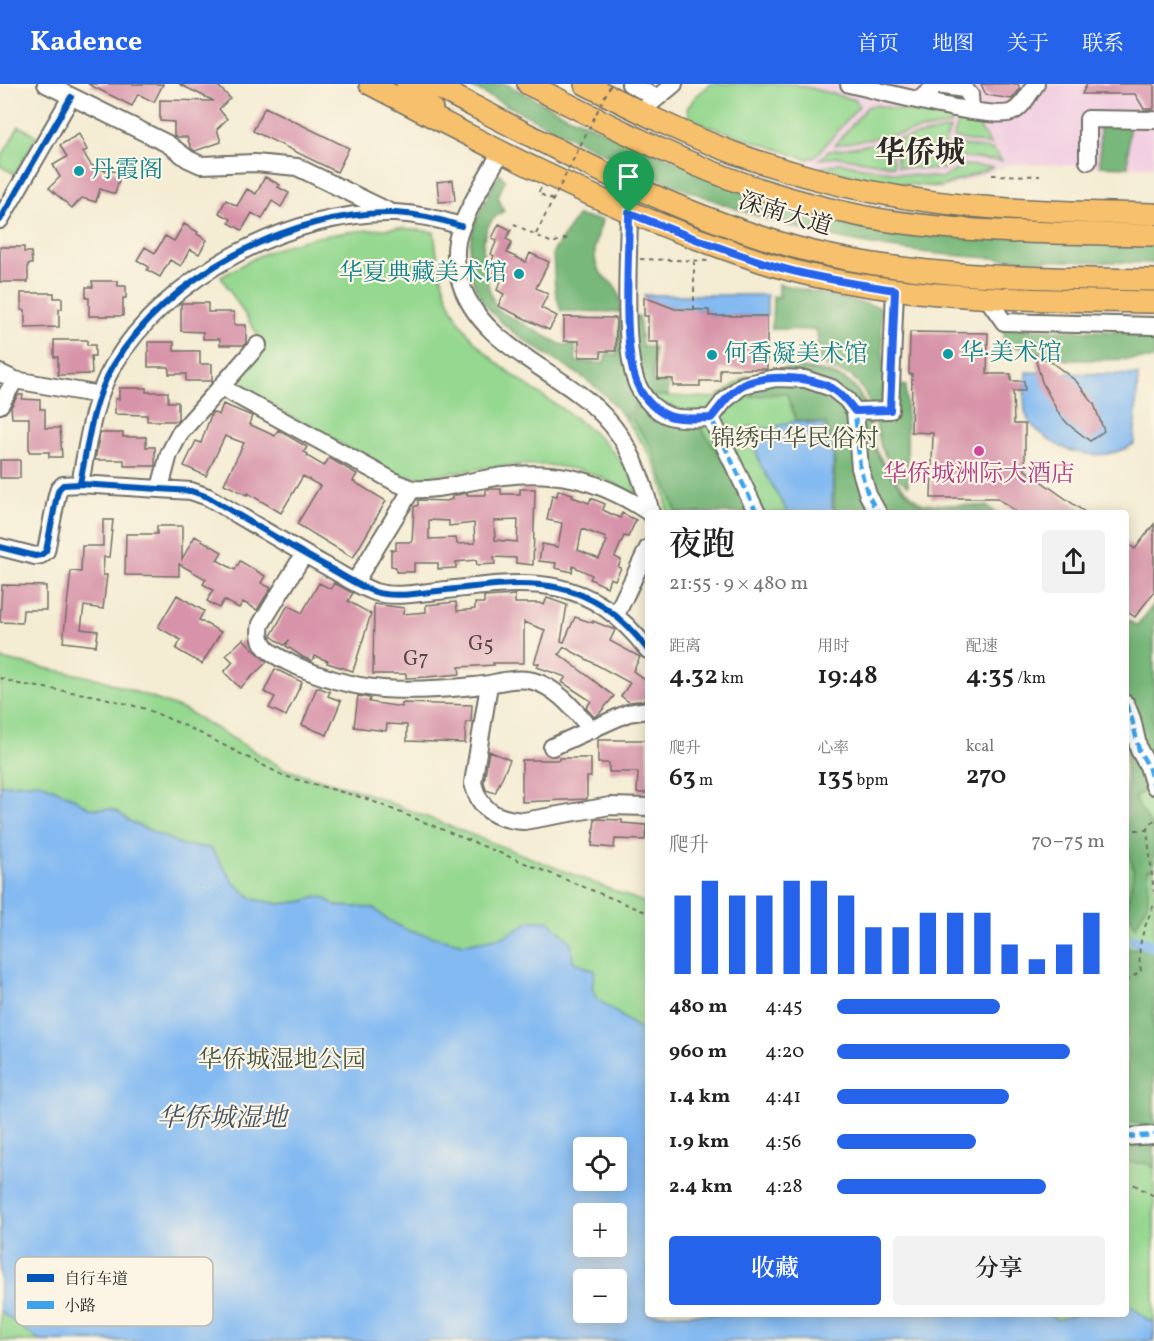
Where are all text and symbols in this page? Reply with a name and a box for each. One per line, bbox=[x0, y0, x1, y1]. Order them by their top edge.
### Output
text: Kadence bbox=[30, 23, 142, 62]
text: 首页 bbox=[857, 30, 899, 59]
text: 地图 bbox=[932, 30, 974, 59]
text: 关于 bbox=[1007, 30, 1049, 59]
text: 联系 bbox=[1082, 30, 1124, 59]
district label: 华侨城 bbox=[875, 133, 965, 175]
pin bbox=[603, 151, 654, 213]
place label: 丹霞阁 bbox=[91, 154, 163, 188]
icon: arrive bbox=[612, 160, 645, 193]
marker: 丹霞阁 bbox=[72, 164, 86, 178]
street label: 深南大道 bbox=[734, 185, 836, 245]
place label: 华夏典藏美术馆 bbox=[339, 257, 507, 291]
marker: 华夏典藏美术馆 bbox=[512, 267, 526, 281]
place label: 华·美术馆 bbox=[960, 337, 1062, 371]
place label: 何香凝美术馆 bbox=[724, 338, 868, 372]
marker: 华·美术馆 bbox=[941, 347, 955, 361]
marker: 何香凝美术馆 bbox=[705, 348, 719, 362]
park label: 锦绣中华民俗村 bbox=[711, 423, 879, 457]
marker: 华侨城洲际大酒店 bbox=[972, 444, 986, 458]
place label: 华侨城洲际大酒店 bbox=[883, 458, 1075, 492]
text: 夜跑 bbox=[669, 524, 735, 570]
button: share bbox=[1042, 530, 1105, 593]
text: 21:55 · 9 × 480 m bbox=[669, 570, 808, 598]
house number: G5 bbox=[468, 630, 494, 659]
text: 距离 bbox=[669, 636, 701, 658]
text: 用时 bbox=[817, 636, 849, 658]
text: 配速 bbox=[966, 636, 998, 658]
house number: G7 bbox=[403, 645, 429, 674]
text: 4.32 bbox=[669, 658, 718, 694]
text: 19:48 bbox=[817, 658, 878, 694]
text: 4:35 bbox=[966, 658, 1014, 694]
text: km bbox=[718, 668, 744, 690]
text: /km bbox=[1014, 668, 1046, 690]
text: kcal bbox=[966, 736, 994, 758]
text: 爬升 bbox=[669, 738, 701, 760]
text: 心率 bbox=[817, 738, 849, 760]
text: 270 bbox=[966, 758, 1006, 794]
text: 63 bbox=[669, 760, 696, 796]
text: 135 bbox=[817, 760, 853, 796]
text: m bbox=[696, 770, 713, 792]
text: bpm bbox=[853, 770, 889, 792]
text: 70–75 m bbox=[1031, 828, 1105, 856]
text: 爬升 bbox=[669, 832, 709, 860]
text: 480 m bbox=[669, 993, 728, 1021]
text: 4:45 bbox=[765, 993, 803, 1021]
text: 960 m bbox=[669, 1038, 727, 1066]
text: 4:20 bbox=[765, 1038, 804, 1066]
park label: 华侨城湿地公园 bbox=[198, 1044, 366, 1078]
text: 1.4 km bbox=[669, 1083, 730, 1111]
text: 4:41 bbox=[765, 1083, 801, 1111]
water label: 华侨城湿地 bbox=[157, 1101, 290, 1137]
text: 1.9 km bbox=[669, 1128, 729, 1156]
text: 4:56 bbox=[765, 1128, 801, 1156]
map controls bbox=[573, 1137, 627, 1323]
button: locate bbox=[573, 1137, 627, 1191]
text: 2.4 km bbox=[669, 1173, 733, 1201]
text: 4:28 bbox=[765, 1173, 803, 1201]
button: + bbox=[573, 1203, 627, 1257]
button: 收藏 bbox=[669, 1236, 881, 1305]
button: 分享 bbox=[893, 1236, 1105, 1305]
legend bbox=[15, 1257, 213, 1326]
text: 自行车道 bbox=[64, 1269, 128, 1291]
button: − bbox=[573, 1269, 627, 1323]
text: 小路 bbox=[64, 1296, 96, 1318]

